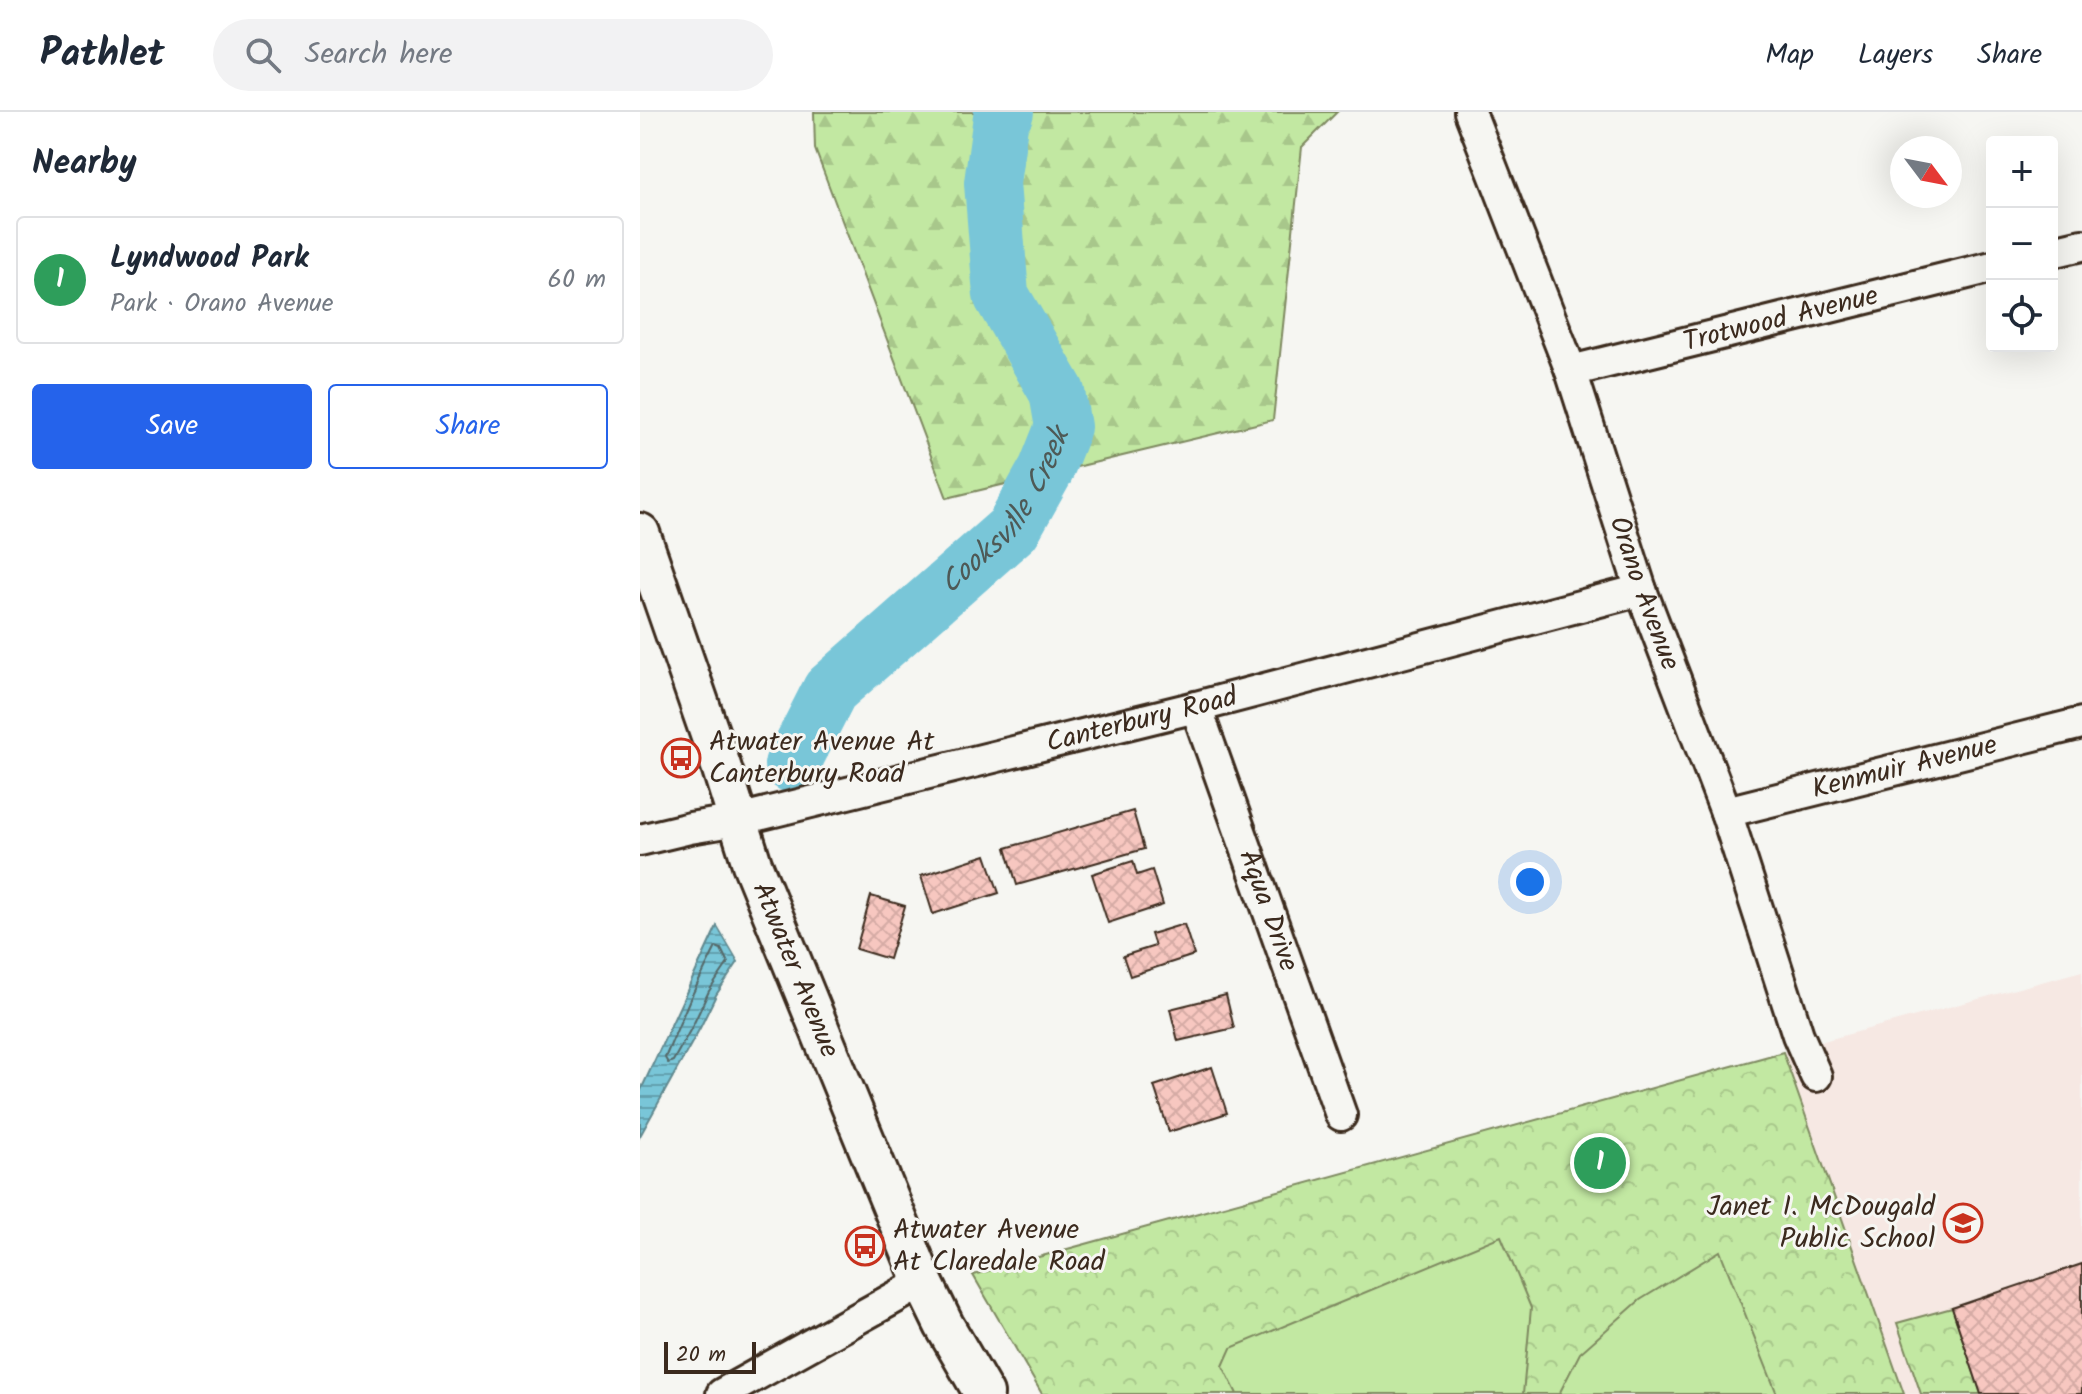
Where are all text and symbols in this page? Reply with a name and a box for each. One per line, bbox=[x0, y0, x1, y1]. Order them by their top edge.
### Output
search box bbox=[213, 19, 773, 91]
text: Pathlet bbox=[40, 25, 165, 85]
text: Search here bbox=[305, 31, 452, 79]
icon: search bbox=[241, 33, 285, 77]
text: Map bbox=[1765, 33, 1814, 78]
text: Layers bbox=[1858, 33, 1933, 78]
text: Share bbox=[1977, 33, 2042, 78]
north arrow bbox=[1890, 136, 1962, 208]
map controls bbox=[1986, 136, 2058, 352]
button: + bbox=[1986, 136, 2058, 208]
text: Nearby bbox=[32, 137, 137, 191]
button: − bbox=[1986, 208, 2058, 280]
text: Lyndwood Park bbox=[110, 235, 309, 283]
text: 1 bbox=[56, 259, 64, 301]
text: 60 m bbox=[547, 259, 606, 301]
street label: Trotwood Avenue bbox=[1678, 273, 1883, 365]
button: locate bbox=[1986, 280, 2058, 352]
text: Park · Orano Avenue bbox=[110, 283, 333, 325]
button: Save bbox=[32, 384, 312, 469]
button: Share bbox=[328, 384, 608, 469]
water label: Cooksville Creek bbox=[929, 417, 1086, 607]
street label: Orano Avenue bbox=[1596, 510, 1692, 677]
street label: Canterbury Road bbox=[1041, 674, 1243, 766]
place label: Atwater Avenue At Canterbury Road bbox=[709, 720, 935, 797]
street label: Kenmuir Avenue bbox=[1807, 722, 2002, 812]
bus stop icon: Atwater Avenue At Canterbury Road bbox=[660, 737, 702, 779]
street label: Aqua Drive bbox=[1226, 843, 1311, 978]
your location bbox=[1510, 862, 1550, 902]
street label: Atwater Avenue bbox=[739, 875, 852, 1065]
pin: 1 bbox=[1574, 1133, 1626, 1193]
place label: Janet I. McDougald Public School bbox=[1707, 1185, 1936, 1262]
school or university icon: Janet I. McDougald Public School bbox=[1942, 1202, 1984, 1244]
place label: Atwater Avenue At Claredale Road bbox=[893, 1208, 1106, 1285]
bus stop icon: Atwater Avenue At Claredale Road bbox=[844, 1225, 886, 1267]
scale bar bbox=[664, 1338, 756, 1374]
text: 20 m bbox=[676, 1338, 726, 1373]

